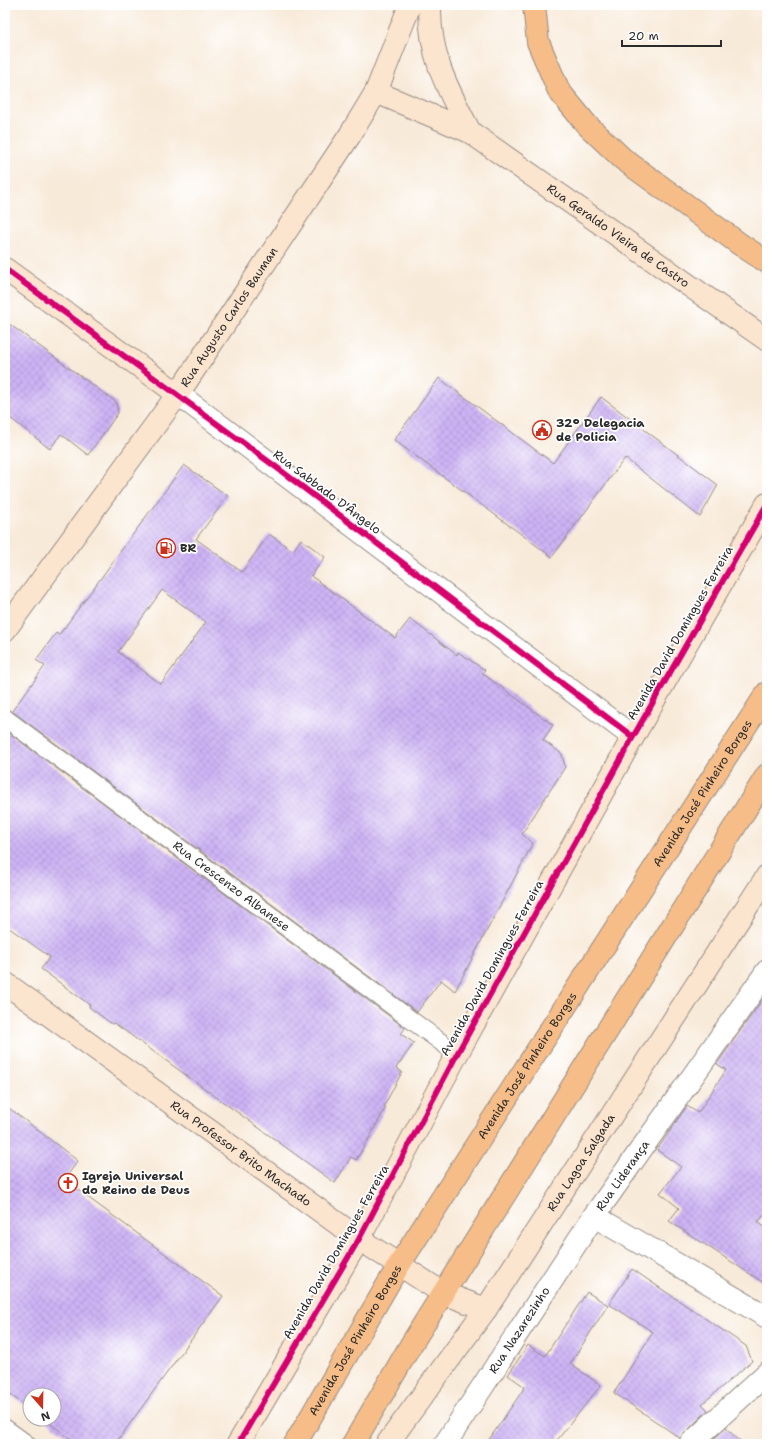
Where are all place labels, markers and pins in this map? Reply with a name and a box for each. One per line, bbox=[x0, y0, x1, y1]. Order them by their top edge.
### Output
place label: 32° Delegacia de Policia bbox=[556, 415, 645, 445]
public building icon: 32° Delegacia de Policia bbox=[531, 419, 553, 441]
fuel station icon: BR bbox=[155, 537, 177, 559]
place label: BR bbox=[180, 540, 197, 556]
place label: Igreja Universal do Reino de Deus bbox=[82, 1168, 190, 1198]
church icon: Igreja Universal do Reino de Deus bbox=[57, 1172, 79, 1194]

